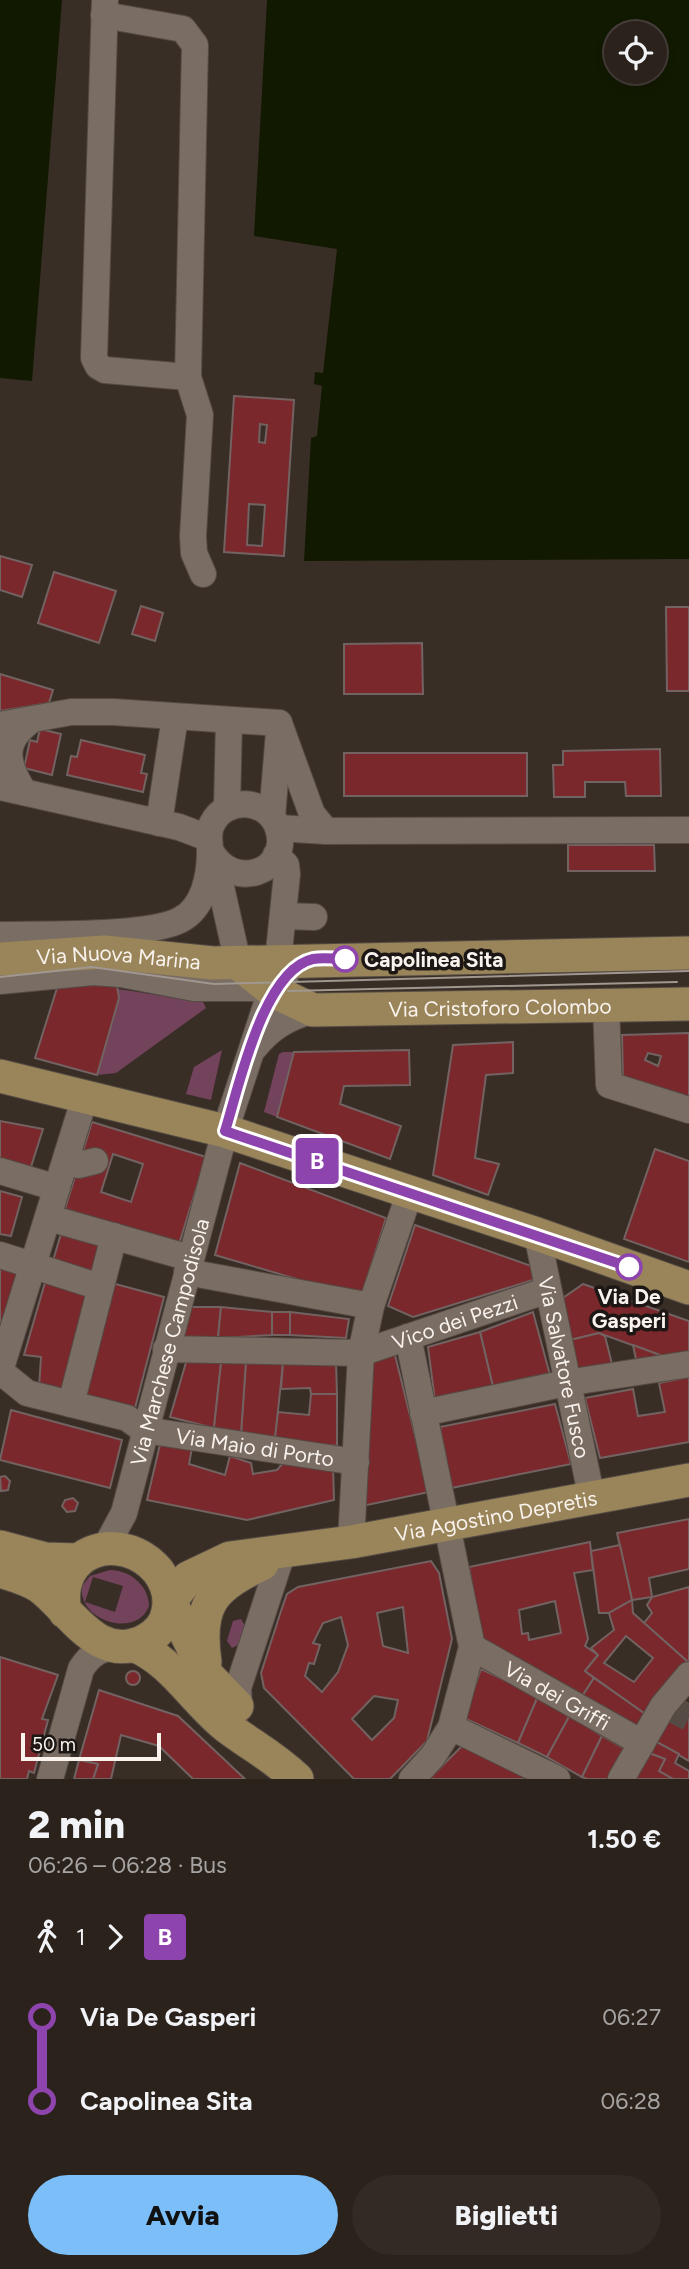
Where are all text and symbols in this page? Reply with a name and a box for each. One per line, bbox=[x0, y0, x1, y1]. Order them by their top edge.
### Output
map controls bbox=[604, 21, 667, 84]
button: locate bbox=[604, 21, 667, 84]
street label: Via Nuova Marina bbox=[36, 939, 202, 974]
marker: Capolinea Sita bbox=[332, 946, 358, 972]
place label: Capolinea Sita bbox=[364, 947, 503, 972]
street label: Via Cristoforo Colombo bbox=[388, 993, 612, 1021]
line badge: B bbox=[294, 1138, 340, 1184]
text: B bbox=[310, 1146, 324, 1175]
street label: Via Marchese Campodisola bbox=[125, 1216, 214, 1468]
marker: Via De Gasperi bbox=[616, 1254, 642, 1280]
street label: Via Salvatore Fusco bbox=[534, 1274, 596, 1460]
place label: Via De Gasperi bbox=[592, 1284, 666, 1333]
street label: Vico dei Pezzi bbox=[389, 1289, 521, 1354]
street label: Via Maio di Porto bbox=[174, 1422, 336, 1471]
street label: Via Agostino Depretis bbox=[393, 1485, 599, 1546]
street label: Via dei Griffi bbox=[500, 1655, 615, 1735]
scale bar bbox=[21, 1730, 161, 1762]
text: 50 m bbox=[32, 1733, 76, 1756]
text: 2 min bbox=[28, 1802, 125, 1848]
text: 1.50 € bbox=[587, 1823, 661, 1855]
text: 06:26 – 06:28 · Bus bbox=[28, 1851, 227, 1879]
icon: walk bbox=[28, 1918, 66, 1956]
icon: forward bbox=[96, 1918, 134, 1956]
text: B bbox=[158, 1922, 172, 1951]
text: 1 bbox=[76, 1923, 86, 1951]
text: Via De Gasperi bbox=[80, 2001, 256, 2033]
text: 06:27 bbox=[602, 2003, 661, 2031]
text: Capolinea Sita bbox=[80, 2085, 253, 2117]
text: 06:28 bbox=[600, 2087, 661, 2115]
button: Avvia bbox=[28, 2175, 338, 2255]
button: Biglietti bbox=[352, 2175, 661, 2255]

